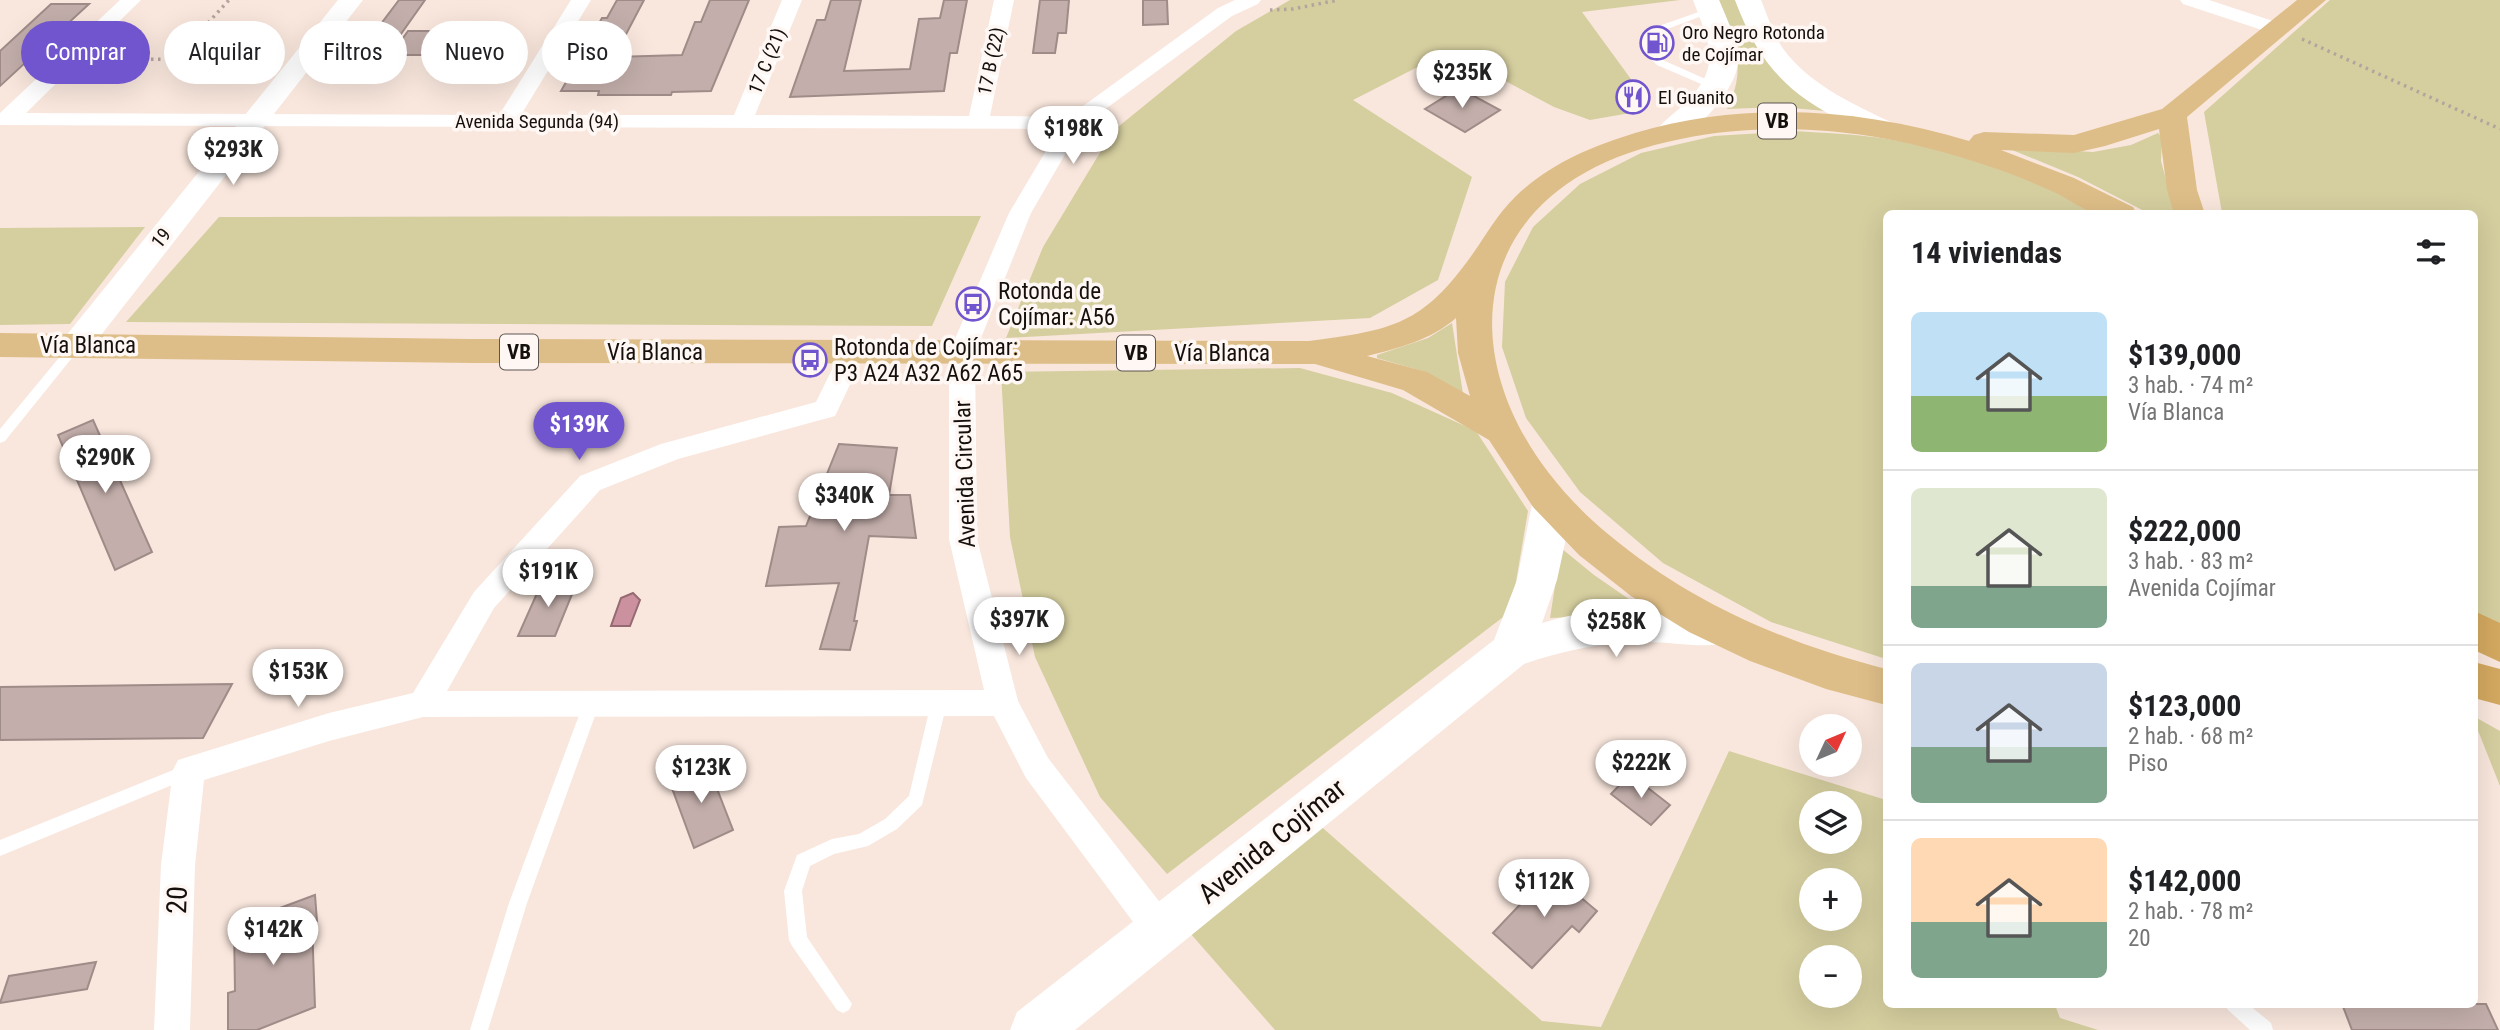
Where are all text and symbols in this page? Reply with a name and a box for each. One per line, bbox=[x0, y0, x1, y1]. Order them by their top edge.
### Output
chip: Comprar bbox=[21, 21, 150, 84]
chip: Alquilar bbox=[164, 21, 285, 84]
chip: Filtros bbox=[299, 21, 407, 84]
chip: Nuevo bbox=[421, 21, 528, 84]
chip: Piso bbox=[542, 21, 632, 84]
place label: Oro Negro Rotonda de Cojímar bbox=[1682, 21, 1825, 66]
fuel station icon: Oro Negro Rotonda de Cojímar bbox=[1638, 24, 1676, 62]
street label: 17 C (21) bbox=[743, 25, 791, 97]
street label: 17 B (22) bbox=[973, 25, 1009, 97]
pin: $235K bbox=[1413, 50, 1511, 110]
text: $235K bbox=[1432, 59, 1492, 86]
restaurant icon: El Guanito bbox=[1614, 78, 1652, 116]
place label: El Guanito bbox=[1658, 86, 1734, 109]
road number: VB bbox=[1758, 104, 1796, 138]
pin: $198K bbox=[1024, 106, 1122, 166]
street label: Avenida Segunda (94) bbox=[455, 110, 619, 133]
text: $198K bbox=[1043, 115, 1103, 142]
pin: $293K bbox=[184, 128, 282, 187]
text: $293K bbox=[203, 136, 263, 163]
street label: 19 bbox=[146, 223, 176, 253]
icon: filters bbox=[2412, 233, 2450, 271]
text: 14 viviendas bbox=[1911, 235, 2062, 270]
place label: Rotonda de Cojímar: A56 bbox=[998, 278, 1115, 331]
bus stop icon: Rotonda de Cojímar: A56 bbox=[954, 285, 992, 323]
street label: Vía Blanca bbox=[40, 332, 136, 359]
road number: VB bbox=[500, 334, 538, 370]
place label: Rotonda de Cojímar: P3 A24 A32 A62 A65 bbox=[834, 334, 1023, 387]
road number: VB bbox=[1117, 336, 1155, 370]
text: $139,000 bbox=[2128, 337, 2241, 372]
street label: Vía Blanca bbox=[607, 339, 703, 366]
street label: Vía Blanca bbox=[1174, 340, 1270, 367]
icon: home bbox=[1967, 340, 2051, 424]
bus stop icon: Rotonda de Cojímar: P3 A24 A32 A62 A65 bbox=[791, 341, 829, 379]
text: 3 hab. · 74 m² bbox=[2128, 372, 2253, 399]
text: Vía Blanca bbox=[2128, 399, 2224, 426]
street label: Avenida Circular bbox=[949, 400, 981, 548]
pin: $139K bbox=[530, 402, 628, 462]
text: $139K bbox=[549, 411, 609, 438]
pin: $290K bbox=[56, 435, 154, 495]
text: $290K bbox=[75, 444, 135, 471]
pin: $340K bbox=[795, 474, 893, 533]
text: $340K bbox=[814, 482, 874, 509]
text: $222,000 bbox=[2128, 513, 2241, 548]
icon: home bbox=[1967, 516, 2051, 600]
text: 3 hab. · 83 m² bbox=[2128, 548, 2253, 575]
pin: $191K bbox=[499, 550, 597, 609]
text: $191K bbox=[518, 558, 578, 585]
text: Avenida Cojímar bbox=[2128, 575, 2276, 602]
pin: $397K bbox=[970, 598, 1068, 657]
pin: $258K bbox=[1567, 600, 1665, 659]
text: $397K bbox=[989, 606, 1049, 633]
text: $258K bbox=[1586, 608, 1646, 635]
pin: $153K bbox=[249, 650, 347, 709]
text: $153K bbox=[268, 658, 328, 685]
text: $123,000 bbox=[2128, 688, 2241, 723]
icon: home bbox=[1967, 691, 2051, 775]
north arrow bbox=[1799, 714, 1862, 777]
map controls bbox=[1799, 714, 1862, 1008]
text: 2 hab. · 68 m² bbox=[2128, 723, 2253, 750]
pin: $222K bbox=[1592, 740, 1690, 800]
pin: $123K bbox=[652, 746, 750, 805]
text: $222K bbox=[1611, 749, 1671, 776]
text: Piso bbox=[2128, 750, 2168, 777]
text: $123K bbox=[671, 754, 731, 781]
street label: Avenida Cojímar bbox=[1192, 772, 1352, 910]
button: layers bbox=[1799, 791, 1862, 854]
pin: $112K bbox=[1495, 860, 1593, 919]
text: $142,000 bbox=[2128, 863, 2241, 898]
icon: home bbox=[1967, 866, 2051, 950]
text: $112K bbox=[1514, 868, 1574, 895]
button: + bbox=[1799, 868, 1862, 931]
street label: 20 bbox=[160, 886, 194, 914]
text: 2 hab. · 78 m² bbox=[2128, 898, 2253, 925]
pin: $142K bbox=[224, 908, 322, 967]
text: $142K bbox=[243, 916, 303, 943]
text: 20 bbox=[2128, 925, 2151, 952]
button: − bbox=[1799, 945, 1862, 1008]

